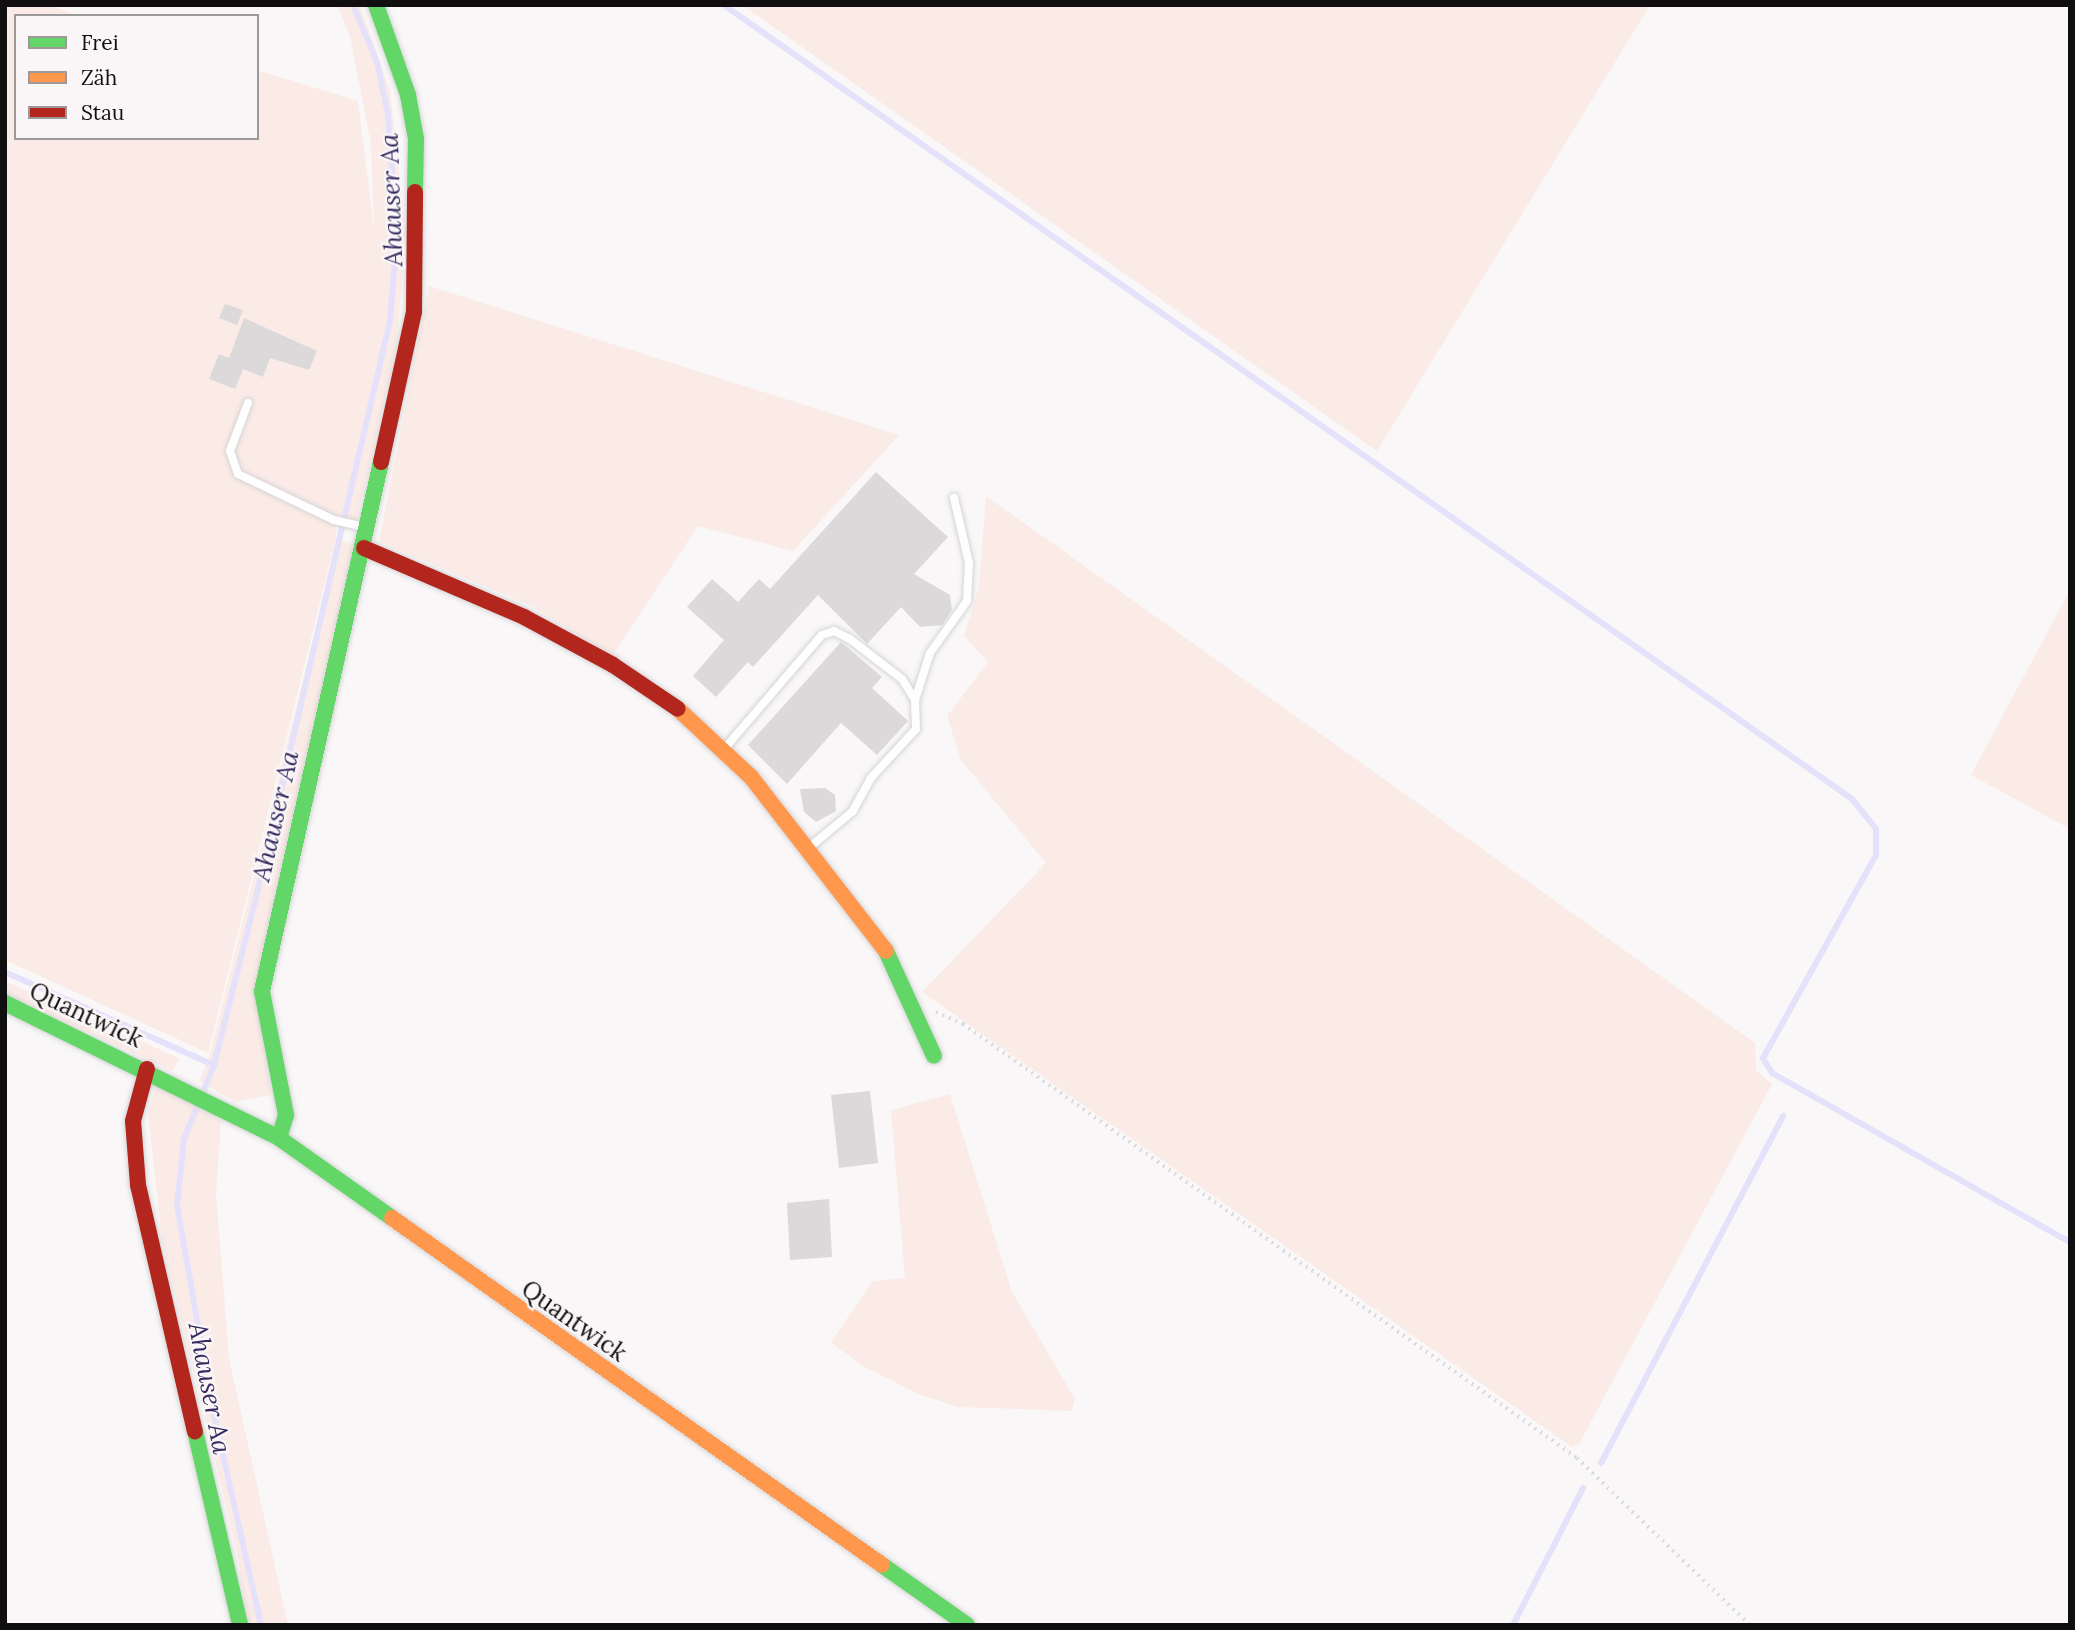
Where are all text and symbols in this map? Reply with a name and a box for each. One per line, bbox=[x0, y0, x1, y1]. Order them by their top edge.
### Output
legend bbox=[14, 14, 259, 140]
text: Frei bbox=[81, 29, 119, 56]
text: Zäh bbox=[81, 64, 117, 91]
text: Stau bbox=[81, 99, 124, 126]
water label: Ahauser Aa bbox=[373, 133, 409, 267]
water label: Ahauser Aa bbox=[245, 748, 305, 884]
street label: Quantwick bbox=[25, 976, 147, 1054]
street label: Quantwick bbox=[516, 1274, 632, 1368]
water label: Ahauser Aa bbox=[182, 1320, 238, 1456]

